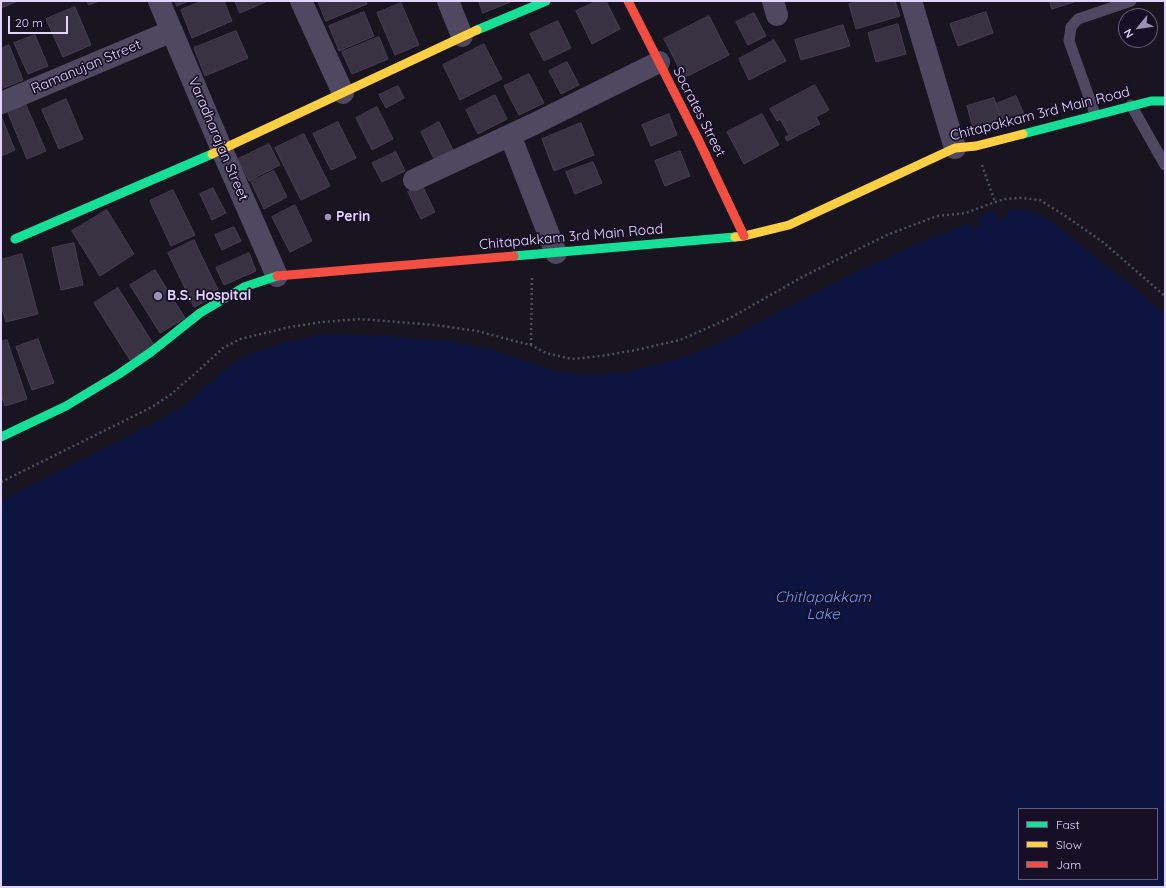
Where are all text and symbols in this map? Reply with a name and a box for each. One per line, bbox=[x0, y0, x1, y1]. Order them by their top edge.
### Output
scale bar bbox=[10, 8, 70, 34]
north arrow bbox=[1118, 8, 1158, 48]
text: 20 m bbox=[15, 15, 43, 30]
text: N bbox=[1120, 26, 1137, 41]
street label: Ramanujan Street bbox=[29, 36, 143, 98]
street label: Socrates Street bbox=[669, 64, 729, 160]
street label: Varadharajan Street bbox=[184, 75, 252, 203]
street label: Chitapakkam 3rd Main Road bbox=[948, 84, 1132, 144]
place label: Perin bbox=[336, 209, 370, 225]
marker: Perin bbox=[323, 212, 333, 222]
street label: Chitapakkam 3rd Main Road bbox=[478, 221, 664, 253]
place label: B.S. Hospital bbox=[167, 288, 251, 304]
marker: B.S. Hospital bbox=[152, 290, 164, 302]
water label: Chitlapakkam Lake bbox=[775, 588, 871, 623]
legend bbox=[1018, 808, 1158, 880]
text: Fast bbox=[1056, 817, 1080, 832]
text: Slow bbox=[1056, 837, 1082, 852]
text: Jam bbox=[1056, 857, 1081, 872]

